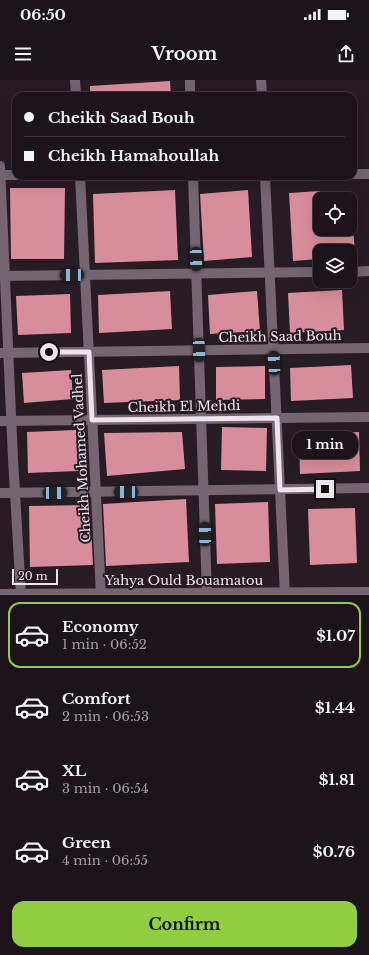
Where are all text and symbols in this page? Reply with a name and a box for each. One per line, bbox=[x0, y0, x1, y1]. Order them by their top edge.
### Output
text: 06:50 bbox=[20, 5, 66, 24]
icon: menu bbox=[12, 43, 34, 65]
text: Vroom bbox=[152, 43, 217, 65]
icon: share bbox=[335, 43, 357, 65]
text: Cheikh Saad Bouh bbox=[48, 108, 195, 127]
text: Cheikh Hamahoullah bbox=[48, 146, 219, 165]
map controls bbox=[313, 192, 357, 288]
button: locate bbox=[313, 192, 357, 236]
button: layers bbox=[313, 244, 357, 288]
car bbox=[190, 247, 202, 271]
car bbox=[60, 269, 84, 281]
street label: Cheikh Saad Bouh bbox=[218, 327, 342, 346]
car bbox=[193, 338, 205, 362]
route start bbox=[40, 343, 58, 361]
car bbox=[267, 351, 281, 375]
street label: Cheikh Mohamed Vadhel bbox=[69, 373, 94, 543]
street label: Cheikh El Mehdi bbox=[127, 397, 241, 416]
callout: 1 min bbox=[292, 431, 358, 459]
text: 1 min bbox=[306, 436, 344, 453]
route end bbox=[316, 480, 334, 498]
car bbox=[114, 486, 138, 498]
car bbox=[43, 487, 67, 499]
car bbox=[199, 522, 211, 546]
scale bar bbox=[12, 567, 58, 586]
text: 20 m bbox=[18, 569, 48, 583]
street label: Yahya Ould Bouamatou bbox=[104, 572, 264, 589]
icon: car bbox=[14, 617, 50, 653]
text: Economy bbox=[62, 617, 139, 636]
text: $1.07 bbox=[316, 626, 355, 645]
text: 1 min · 06:52 bbox=[62, 636, 147, 653]
icon: car bbox=[14, 689, 50, 725]
text: Comfort bbox=[62, 689, 130, 708]
text: $1.44 bbox=[315, 698, 355, 717]
text: 2 min · 06:53 bbox=[62, 708, 149, 725]
icon: car bbox=[14, 761, 50, 797]
text: XL bbox=[62, 761, 86, 780]
text: $1.81 bbox=[319, 770, 355, 789]
text: 3 min · 06:54 bbox=[62, 780, 149, 797]
icon: car bbox=[14, 833, 50, 869]
text: Green bbox=[62, 833, 111, 852]
text: $0.76 bbox=[313, 842, 355, 861]
text: 4 min · 06:55 bbox=[62, 852, 148, 869]
button: Confirm bbox=[12, 901, 357, 947]

